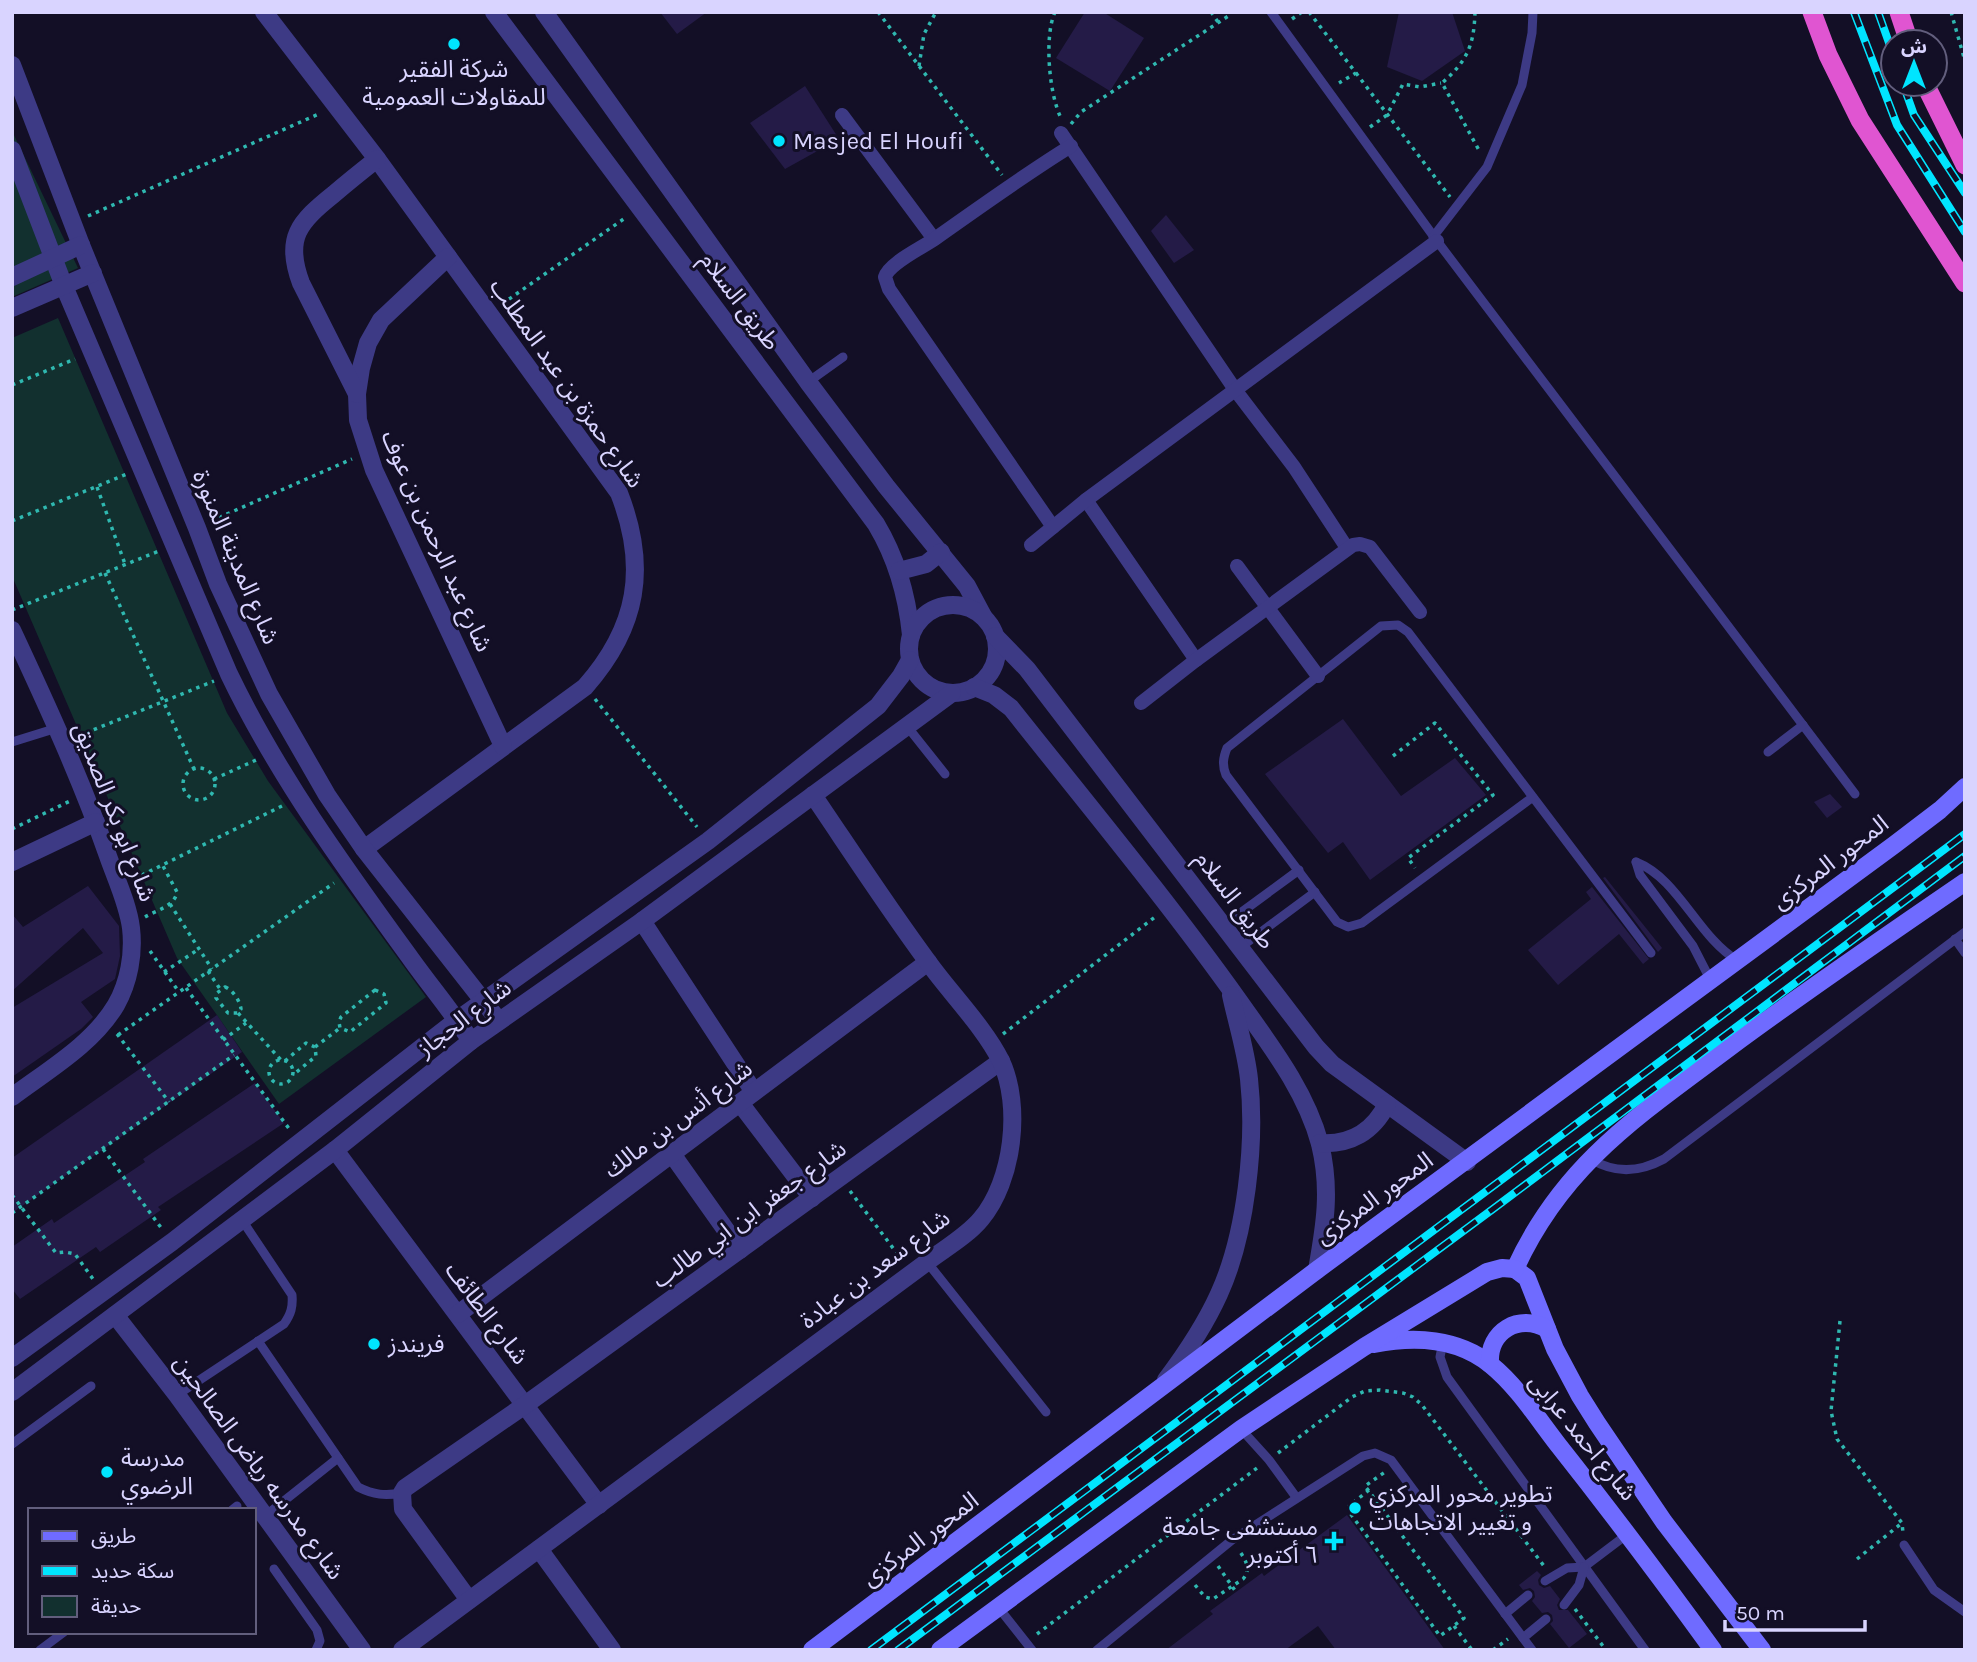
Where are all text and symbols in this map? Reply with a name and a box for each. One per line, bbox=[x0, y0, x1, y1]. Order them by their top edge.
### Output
north arrow bbox=[1879, 28, 1949, 98]
marker: شركة الفقير للمقاولات العمومية bbox=[446, 36, 462, 52]
text: ش bbox=[1901, 36, 1927, 58]
place label: شركة الفقير للمقاولات العمومية bbox=[362, 55, 546, 111]
place label: Masjed El Houfi bbox=[793, 127, 964, 155]
marker: Masjed El Houfi bbox=[771, 133, 787, 149]
street label: طريق السلام bbox=[691, 246, 786, 358]
street label: شارع حمزة بن عبد المطلب bbox=[482, 273, 650, 495]
street label: شارع عبد الرحمن بن عوف bbox=[373, 426, 499, 657]
street label: شارع المدينة المنورة bbox=[184, 466, 285, 650]
street label: شارع ابو بكر الصديق bbox=[65, 718, 162, 907]
street label: المحور المركزى bbox=[1766, 809, 1894, 915]
street label: طريق السلام bbox=[1186, 845, 1281, 957]
street label: شارع الحجاز bbox=[411, 973, 518, 1066]
street label: شارع أنس بن مالك bbox=[597, 1053, 759, 1186]
street label: شارع جعفر ابن ابي طالب bbox=[647, 1134, 854, 1297]
street label: المحور المركزى bbox=[1310, 1146, 1438, 1250]
street label: شارع سعد بن عبادة bbox=[795, 1204, 957, 1337]
street label: شارع الطائف bbox=[437, 1256, 535, 1372]
place label: فريندز bbox=[387, 1330, 445, 1358]
marker: فريندز bbox=[366, 1336, 382, 1352]
street label: شارع مدرسه رياض الصالحين bbox=[166, 1349, 350, 1587]
street label: شارع احمد عرابى bbox=[1521, 1368, 1643, 1508]
place label: مدرسة الرضوي bbox=[121, 1444, 193, 1505]
marker: مدرسة الرضوي bbox=[99, 1464, 115, 1480]
place label: تطوير محور المركزي و تغيير الاتجاهات bbox=[1369, 1480, 1553, 1536]
street label: المحور المركزى bbox=[856, 1486, 984, 1592]
marker: تطوير محور المركزي و تغيير الاتجاهات bbox=[1347, 1500, 1363, 1516]
legend bbox=[28, 1508, 256, 1634]
place label: مستشفى جامعة ٦ أكتوبر bbox=[1163, 1513, 1318, 1569]
text: طريق bbox=[91, 1524, 136, 1549]
marker: مستشفى جامعة ٦ أكتوبر bbox=[1324, 1531, 1344, 1551]
text: سكة حديد bbox=[91, 1559, 174, 1583]
scale bar bbox=[1725, 1588, 1865, 1632]
text: حديقة bbox=[91, 1594, 141, 1618]
text: 50 m bbox=[1736, 1601, 1785, 1625]

